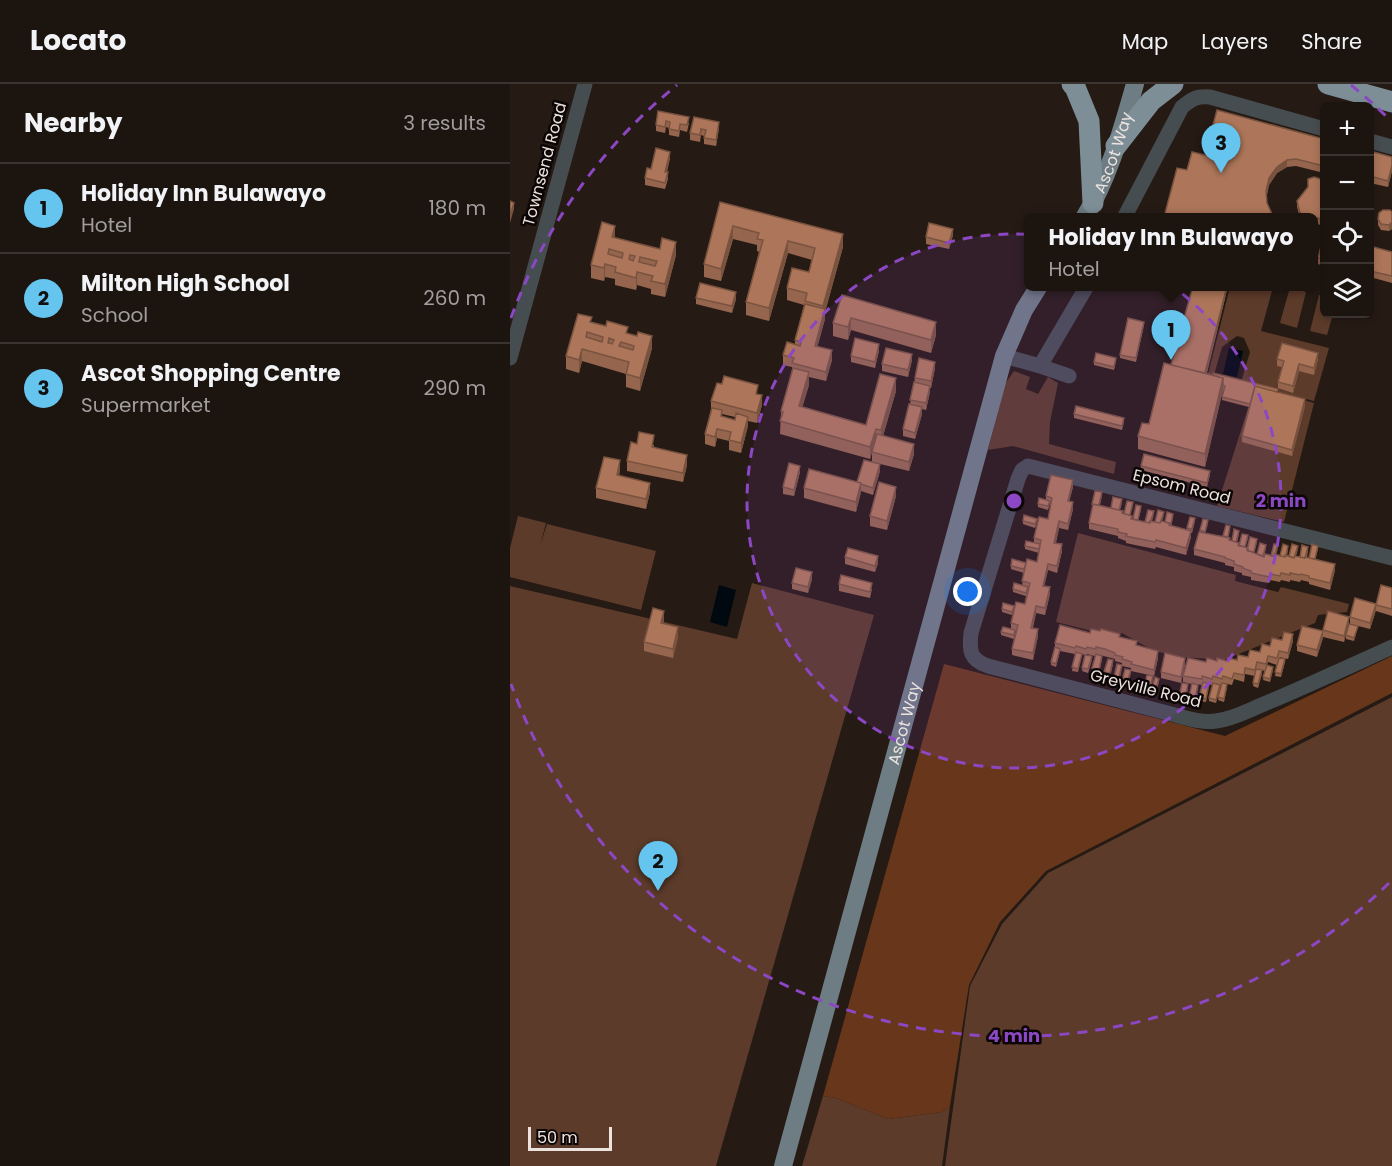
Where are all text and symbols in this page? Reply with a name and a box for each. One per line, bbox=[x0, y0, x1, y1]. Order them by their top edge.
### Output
text: Locato bbox=[30, 21, 126, 60]
text: Map bbox=[1122, 27, 1168, 56]
text: Layers bbox=[1201, 27, 1268, 56]
text: Share bbox=[1301, 27, 1362, 56]
street label: Townsend Road bbox=[517, 100, 572, 229]
map controls bbox=[1320, 102, 1374, 318]
button: + bbox=[1320, 102, 1374, 156]
text: Nearby bbox=[24, 105, 122, 141]
text: 3 results bbox=[403, 109, 486, 137]
street label: Ascot Way bbox=[1088, 109, 1138, 197]
pin: 3 bbox=[1202, 124, 1240, 173]
button: − bbox=[1320, 156, 1374, 210]
text: Holiday Inn Bulawayo bbox=[81, 178, 326, 209]
text: 1 bbox=[40, 194, 47, 222]
text: 180 m bbox=[428, 194, 486, 222]
button: locate bbox=[1320, 210, 1374, 264]
text: Hotel bbox=[81, 211, 132, 239]
popup bbox=[1024, 213, 1318, 291]
text: Holiday Inn Bulawayo bbox=[1049, 222, 1294, 253]
text: Hotel bbox=[1049, 255, 1100, 283]
button: layers bbox=[1320, 264, 1374, 318]
text: Milton High School bbox=[81, 268, 290, 299]
text: 2 bbox=[38, 284, 49, 312]
text: 260 m bbox=[423, 284, 486, 312]
text: School bbox=[81, 301, 148, 329]
pin: 1 bbox=[1152, 310, 1190, 360]
text: Ascot Shopping Centre bbox=[81, 358, 341, 389]
text: 3 bbox=[37, 374, 50, 402]
text: 290 m bbox=[423, 374, 486, 402]
text: Supermarket bbox=[81, 391, 210, 419]
street label: Epsom Road bbox=[1131, 463, 1233, 510]
text: 2 min bbox=[1256, 488, 1306, 513]
centre of rings bbox=[1004, 491, 1024, 511]
your location bbox=[953, 577, 982, 606]
street label: Greyville Road bbox=[1088, 664, 1204, 713]
street label: Ascot Way bbox=[882, 679, 927, 767]
pin: 2 bbox=[638, 842, 678, 891]
text: 4 min bbox=[988, 1023, 1040, 1048]
scale bar bbox=[528, 1124, 612, 1152]
text: 50 m bbox=[537, 1126, 578, 1149]

